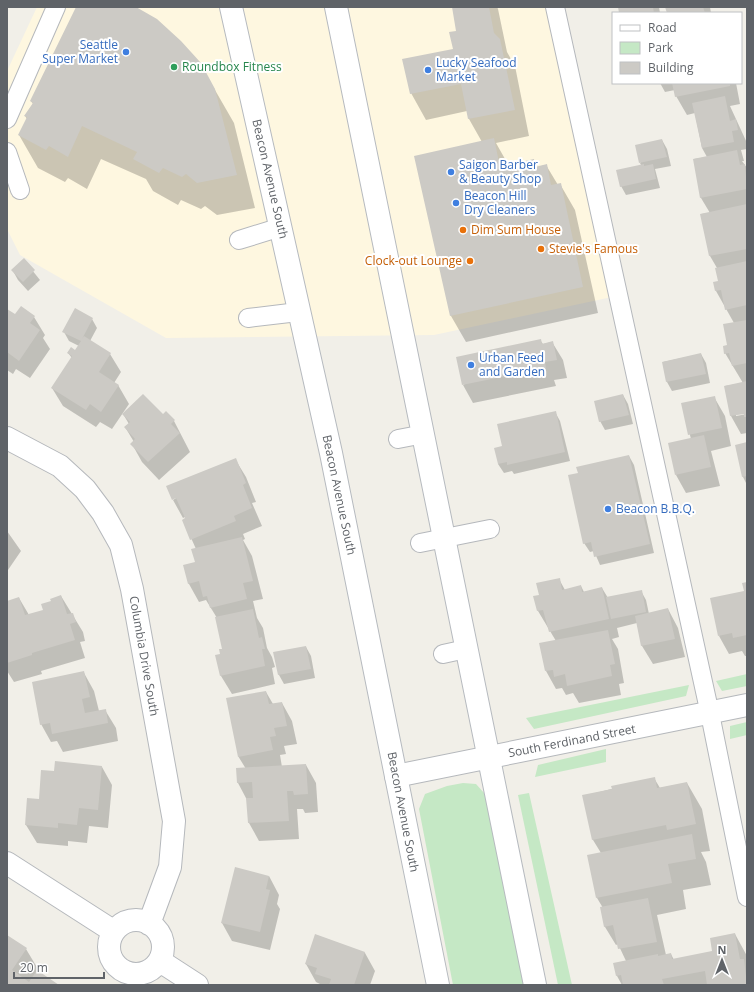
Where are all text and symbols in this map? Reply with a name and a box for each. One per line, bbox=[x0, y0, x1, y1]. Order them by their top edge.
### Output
legend bbox=[612, 12, 742, 84]
text: Road bbox=[648, 19, 677, 36]
place label: Seattle Super Market bbox=[42, 36, 118, 67]
text: Park bbox=[648, 39, 674, 56]
marker: Seattle Super Market bbox=[121, 47, 131, 57]
place label: Lucky Seafood Market bbox=[436, 54, 517, 85]
place label: Roundbox Fitness bbox=[182, 58, 282, 75]
text: Building bbox=[648, 59, 694, 76]
marker: Roundbox Fitness bbox=[169, 62, 179, 72]
marker: Lucky Seafood Market bbox=[423, 65, 433, 75]
street label: Beacon Avenue South bbox=[248, 117, 293, 240]
place label: Saigon Barber & Beauty Shop bbox=[459, 156, 541, 187]
marker: Saigon Barber & Beauty Shop bbox=[446, 167, 456, 177]
place label: Beacon Hill Dry Cleaners bbox=[464, 187, 536, 218]
marker: Beacon Hill Dry Cleaners bbox=[451, 198, 461, 208]
place label: Dim Sum House bbox=[471, 221, 561, 238]
marker: Dim Sum House bbox=[458, 225, 468, 235]
place label: Stevie's Famous bbox=[549, 240, 638, 257]
marker: Stevie's Famous bbox=[536, 244, 546, 254]
place label: Clock-out Lounge bbox=[365, 252, 462, 269]
marker: Clock-out Lounge bbox=[465, 256, 475, 266]
place label: Urban Feed and Garden bbox=[479, 349, 545, 380]
marker: Urban Feed and Garden bbox=[466, 360, 476, 370]
street label: Beacon Avenue South bbox=[318, 433, 361, 556]
place label: Beacon B.B.Q. bbox=[616, 500, 695, 517]
marker: Beacon B.B.Q. bbox=[603, 504, 613, 514]
street label: Columbia Drive South bbox=[126, 595, 163, 717]
street label: South Ferdinand Street bbox=[507, 720, 637, 761]
street label: Beacon Avenue South bbox=[383, 750, 424, 874]
north arrow bbox=[702, 940, 742, 980]
text: N bbox=[718, 942, 726, 957]
scale bar bbox=[14, 954, 104, 980]
text: 20 m bbox=[20, 959, 48, 976]

